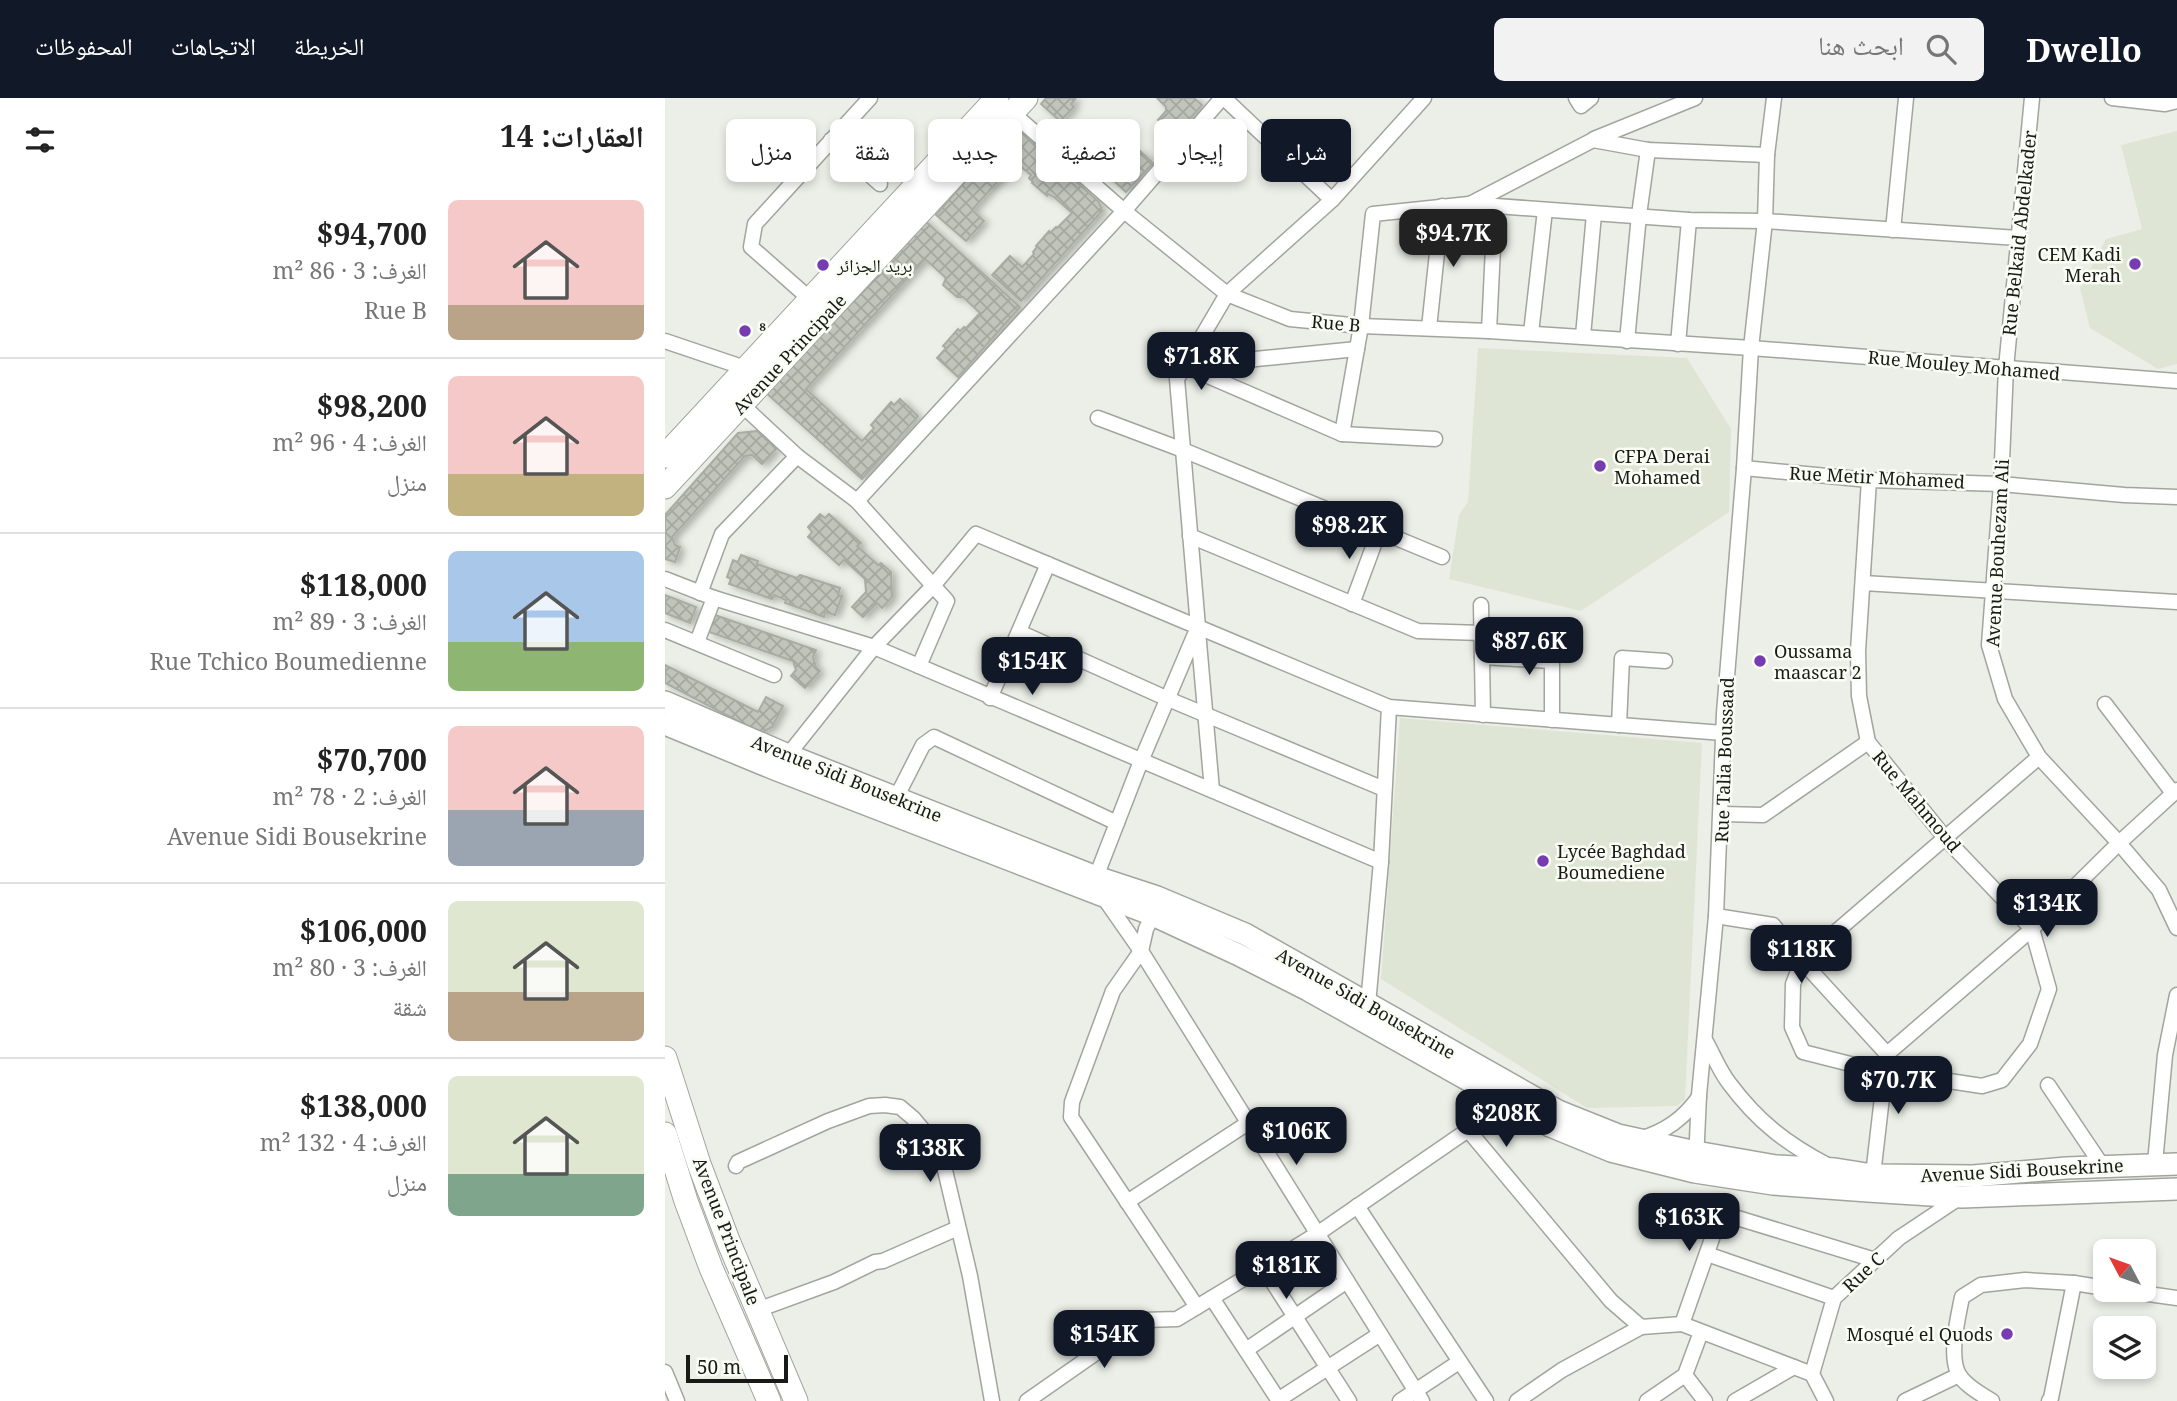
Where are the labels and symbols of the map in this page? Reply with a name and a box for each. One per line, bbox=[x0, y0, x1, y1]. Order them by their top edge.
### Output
street label: Rue Belkaid Abdelkader bbox=[1996, 129, 2042, 337]
pin: $94.7K bbox=[1396, 209, 1510, 269]
place label: CEM Kadi Merah bbox=[2038, 242, 2121, 287]
place label: بريد الجزائر bbox=[836, 253, 913, 277]
marker: CEM Kadi Merah bbox=[2127, 256, 2143, 272]
marker: بريد الجزائر bbox=[815, 257, 831, 273]
street label: Avenue Principale bbox=[727, 288, 851, 420]
street label: Rue B bbox=[1310, 309, 1362, 337]
place label: ⁸ bbox=[759, 319, 766, 343]
marker: ⁸ bbox=[737, 323, 753, 339]
pin: $71.8K bbox=[1144, 332, 1258, 392]
street label: Rue Mouley Mohamed bbox=[1867, 345, 2061, 385]
place label: CFPA Derai Mohamed bbox=[1614, 444, 1710, 489]
marker: CFPA Derai Mohamed bbox=[1592, 458, 1608, 474]
street label: Avenue Bouhezam Ali bbox=[1980, 458, 2014, 648]
street label: Rue Metir Mohamed bbox=[1789, 460, 1965, 494]
pin: $98.2K bbox=[1292, 502, 1406, 561]
pin: $87.6K bbox=[1472, 618, 1586, 677]
pin: $154K bbox=[983, 638, 1081, 697]
place label: Oussama maascar 2 bbox=[1774, 639, 1862, 684]
marker: Oussama maascar 2 bbox=[1752, 653, 1768, 669]
street label: Rue Talia Boussaad bbox=[1709, 677, 1739, 843]
street label: Avenue Sidi Bousekrine bbox=[748, 729, 946, 827]
street label: Rue Mahmoud bbox=[1867, 745, 1967, 857]
place label: Lycée Baghdad Boumediene bbox=[1557, 839, 1686, 884]
marker: Lycée Baghdad Boumediene bbox=[1535, 853, 1551, 869]
pin: $134K bbox=[1998, 880, 2096, 939]
pin: $118K bbox=[1752, 926, 1850, 985]
street label: Avenue Sidi Bousekrine bbox=[1272, 942, 1460, 1064]
pin: $70.7K bbox=[1841, 1056, 1955, 1116]
pin: $208K bbox=[1457, 1090, 1555, 1149]
pin: $106K bbox=[1247, 1108, 1345, 1167]
pin: $138K bbox=[881, 1124, 979, 1184]
street label: Avenue Sidi Bousekrine bbox=[1920, 1153, 2124, 1187]
street label: Avenue Principale bbox=[688, 1154, 766, 1308]
pin: $163K bbox=[1640, 1194, 1738, 1253]
north arrow bbox=[2093, 1239, 2156, 1302]
pin: $181K bbox=[1237, 1242, 1335, 1301]
street label: Rue C bbox=[1837, 1247, 1889, 1297]
pin: $154K bbox=[1055, 1310, 1153, 1370]
place label: Mosqué el Quods bbox=[1847, 1322, 1993, 1346]
marker: Mosqué el Quods bbox=[1999, 1326, 2015, 1342]
scale bar bbox=[686, 1352, 787, 1384]

